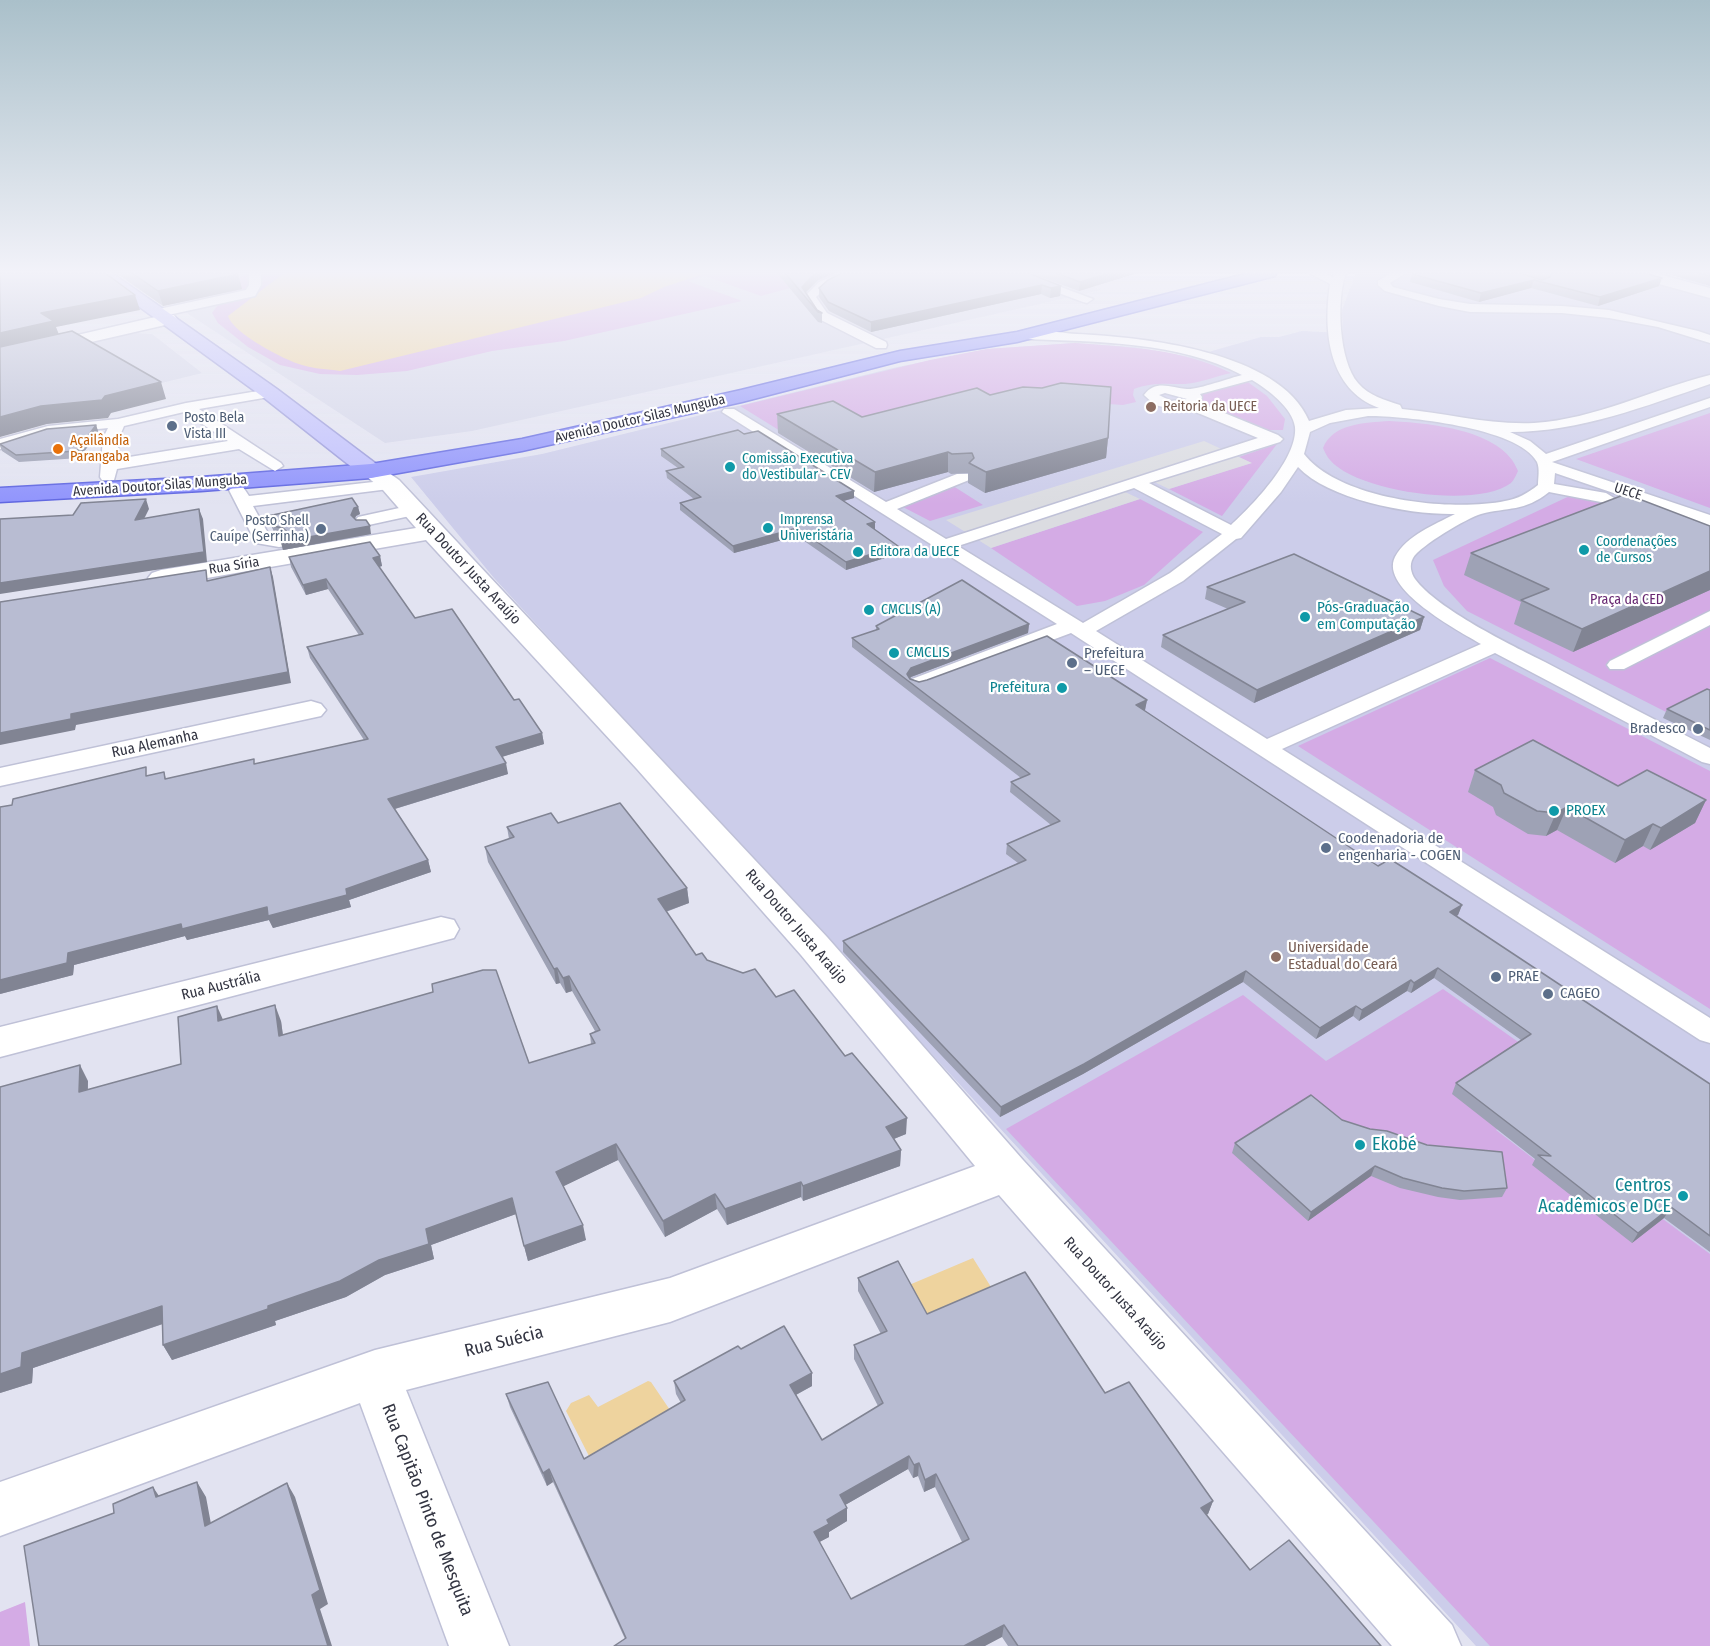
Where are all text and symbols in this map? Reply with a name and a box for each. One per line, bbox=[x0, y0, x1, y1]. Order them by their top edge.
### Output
street label: Avenida Doutor Silas Munguba bbox=[553, 391, 727, 447]
place label: Reitoria da UECE bbox=[1163, 399, 1257, 415]
marker: Reitoria da UECE bbox=[1144, 400, 1158, 414]
place label: Posto Bela Vista III bbox=[184, 410, 244, 442]
marker: Posto Bela Vista III bbox=[165, 419, 179, 433]
place label: Açailândia Parangaba bbox=[70, 433, 129, 466]
marker: Açailândia Parangaba bbox=[51, 442, 65, 456]
place label: Comissão Executiva do Vestibular - CEV bbox=[742, 451, 853, 484]
marker: Comissão Executiva do Vestibular - CEV bbox=[723, 460, 737, 474]
street label: Avenida Doutor Silas Munguba bbox=[72, 472, 248, 500]
street label: UECE bbox=[1612, 480, 1644, 504]
street label: Rua Doutor Justa Araújo bbox=[412, 509, 524, 629]
place label: Imprensa Univeristária bbox=[780, 512, 853, 544]
place label: Posto Shell Cauípe (Serrinha) bbox=[210, 513, 309, 546]
marker: Imprensa Univeristária bbox=[761, 521, 775, 535]
marker: Posto Shell Cauípe (Serrinha) bbox=[314, 522, 328, 536]
place label: Coordenações de Cursos bbox=[1596, 534, 1677, 566]
marker: Coordenações de Cursos bbox=[1577, 543, 1591, 557]
place label: Editora da UECE bbox=[870, 544, 960, 560]
marker: Editora da UECE bbox=[851, 545, 865, 559]
street label: Rua Síria bbox=[208, 554, 260, 578]
park label: Praça da CED bbox=[1590, 592, 1664, 608]
place label: Pós-Graduação em Computação bbox=[1317, 599, 1416, 634]
place label: CMCLIS (A) bbox=[881, 602, 941, 618]
marker: CMCLIS (A) bbox=[862, 603, 876, 617]
marker: Pós-Graduação em Computação bbox=[1298, 610, 1312, 624]
place label: CMCLIS bbox=[906, 644, 950, 662]
place label: Prefeitura – UECE bbox=[1084, 645, 1144, 680]
marker: CMCLIS bbox=[887, 646, 901, 660]
marker: Prefeitura – UECE bbox=[1065, 656, 1079, 670]
place label: Prefeitura bbox=[990, 679, 1050, 697]
marker: Prefeitura bbox=[1055, 681, 1069, 695]
place label: Bradesco bbox=[1630, 720, 1686, 738]
marker: Bradesco bbox=[1691, 722, 1705, 736]
street label: Rua Alemanha bbox=[110, 726, 200, 762]
place label: PROEX bbox=[1566, 802, 1606, 820]
marker: PROEX bbox=[1547, 804, 1561, 818]
place label: Coodenadoria de engenharia - COGEN bbox=[1338, 830, 1461, 865]
marker: Coodenadoria de engenharia - COGEN bbox=[1319, 841, 1333, 855]
street label: Rua Doutor Justa Araújo bbox=[741, 866, 851, 988]
place label: Universidade Estadual do Ceará bbox=[1288, 939, 1398, 974]
marker: Universidade Estadual do Ceará bbox=[1269, 950, 1283, 964]
street label: Rua Austrália bbox=[180, 967, 262, 1005]
place label: PRAE bbox=[1508, 968, 1539, 986]
marker: PRAE bbox=[1489, 970, 1503, 984]
place label: CAGEO bbox=[1560, 985, 1600, 1003]
marker: CAGEO bbox=[1541, 987, 1555, 1001]
place label: Ekobé bbox=[1372, 1134, 1417, 1156]
marker: Ekobé bbox=[1353, 1138, 1367, 1152]
place label: Centros Acadêmicos e DCE bbox=[1538, 1175, 1671, 1218]
marker: Centros Acadêmicos e DCE bbox=[1676, 1189, 1690, 1203]
street label: Rua Doutor Justa Araújo bbox=[1059, 1234, 1171, 1354]
street label: Rua Suécia bbox=[462, 1322, 546, 1362]
street label: Rua Capitão Pinto de Mesquita bbox=[377, 1401, 477, 1619]

